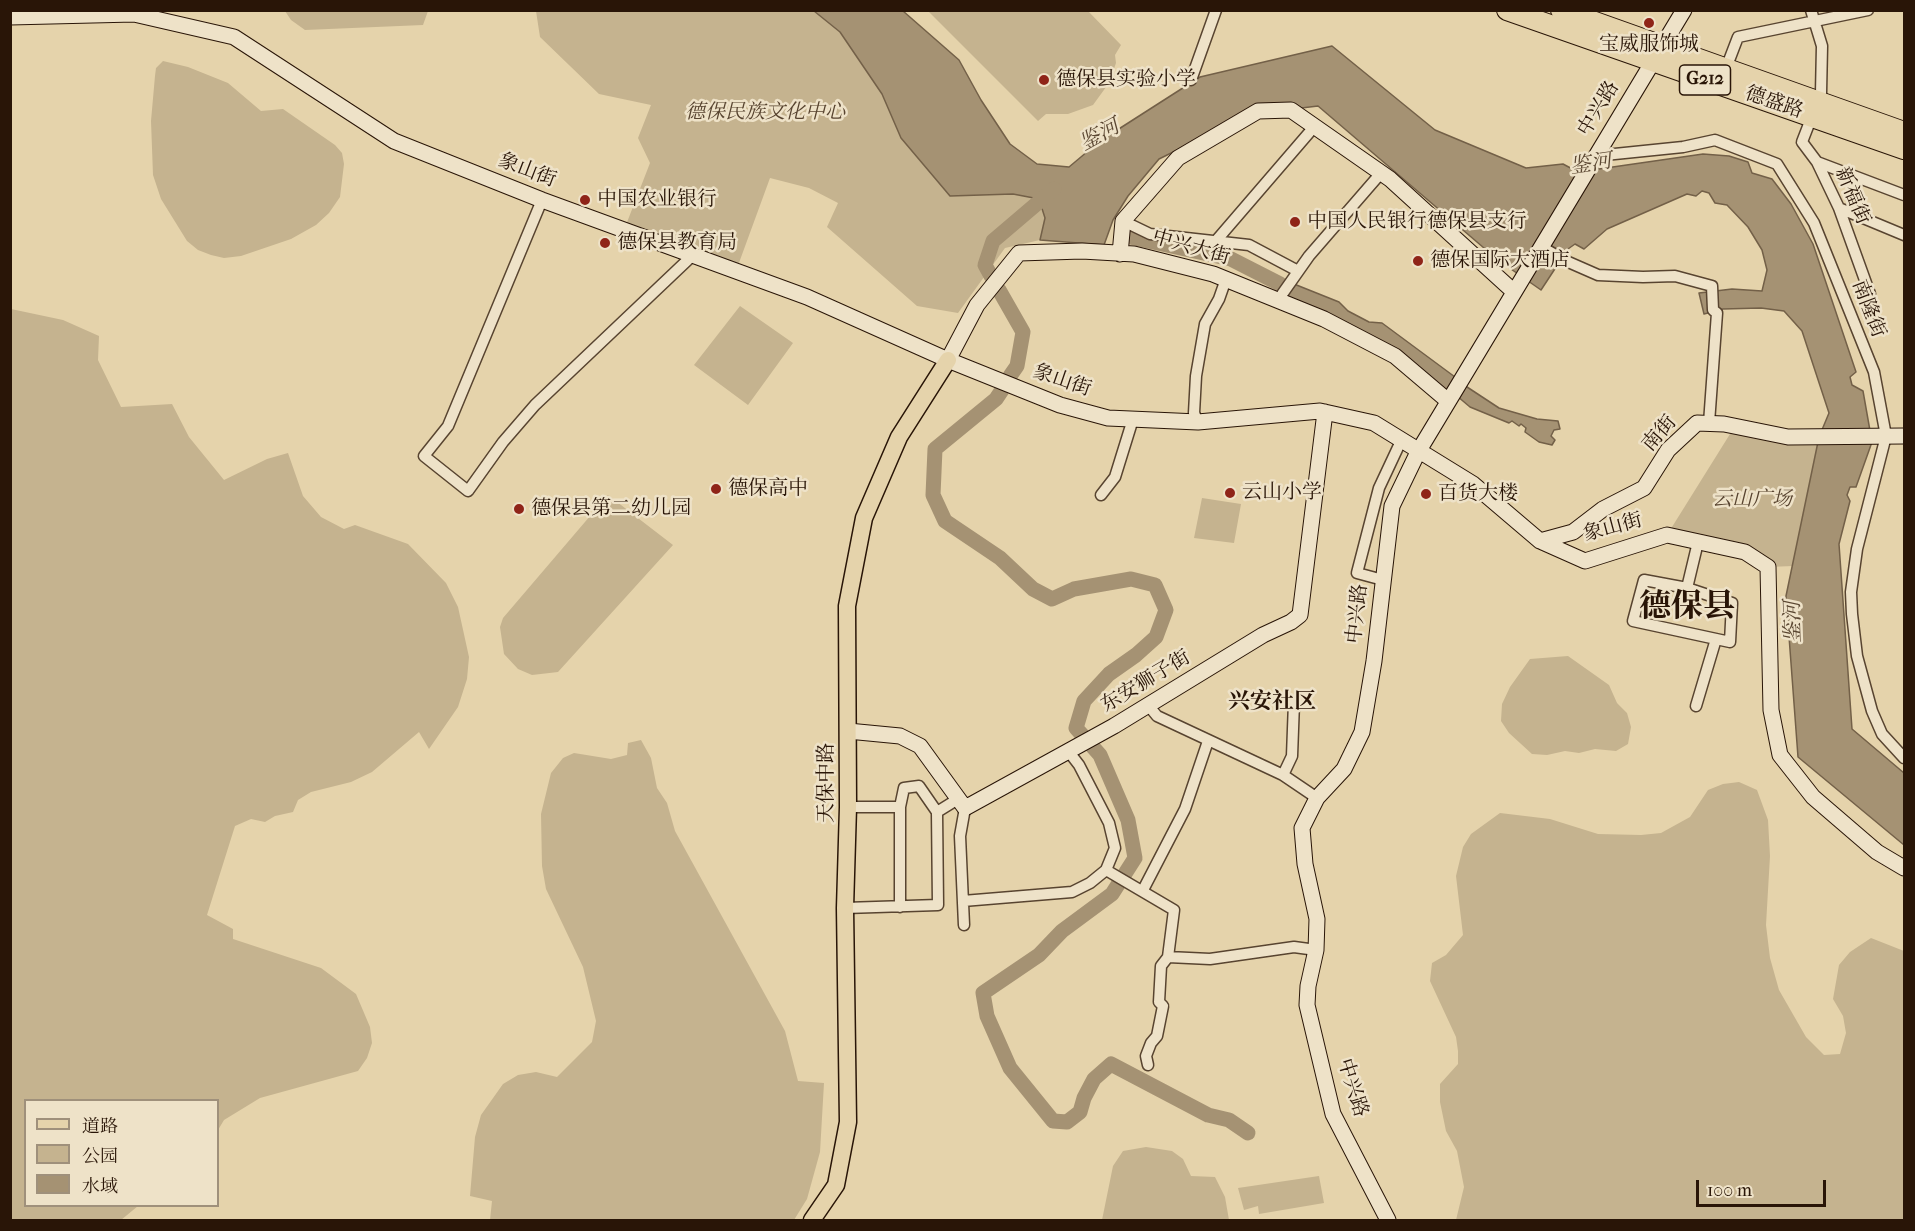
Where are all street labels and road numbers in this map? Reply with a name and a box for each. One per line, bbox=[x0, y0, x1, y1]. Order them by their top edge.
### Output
road number: G212 bbox=[1680, 65, 1730, 95]
street label: 中兴路 bbox=[1573, 77, 1625, 141]
street label: 德盛路 bbox=[1742, 82, 1806, 124]
street label: 象山街 bbox=[495, 149, 559, 193]
street label: 新福街 bbox=[1829, 164, 1875, 228]
street label: 中兴大街 bbox=[1149, 225, 1233, 271]
street label: 南隆街 bbox=[1846, 277, 1890, 341]
street label: 象山街 bbox=[1030, 360, 1094, 402]
street label: 南街 bbox=[1638, 411, 1682, 457]
street label: 象山街 bbox=[1581, 509, 1645, 547]
street label: 中兴路 bbox=[1343, 583, 1373, 645]
street label: 东安狮子街 bbox=[1097, 646, 1195, 718]
street label: 天保中路 bbox=[815, 743, 839, 823]
street label: 中兴路 bbox=[1332, 1056, 1372, 1120]

